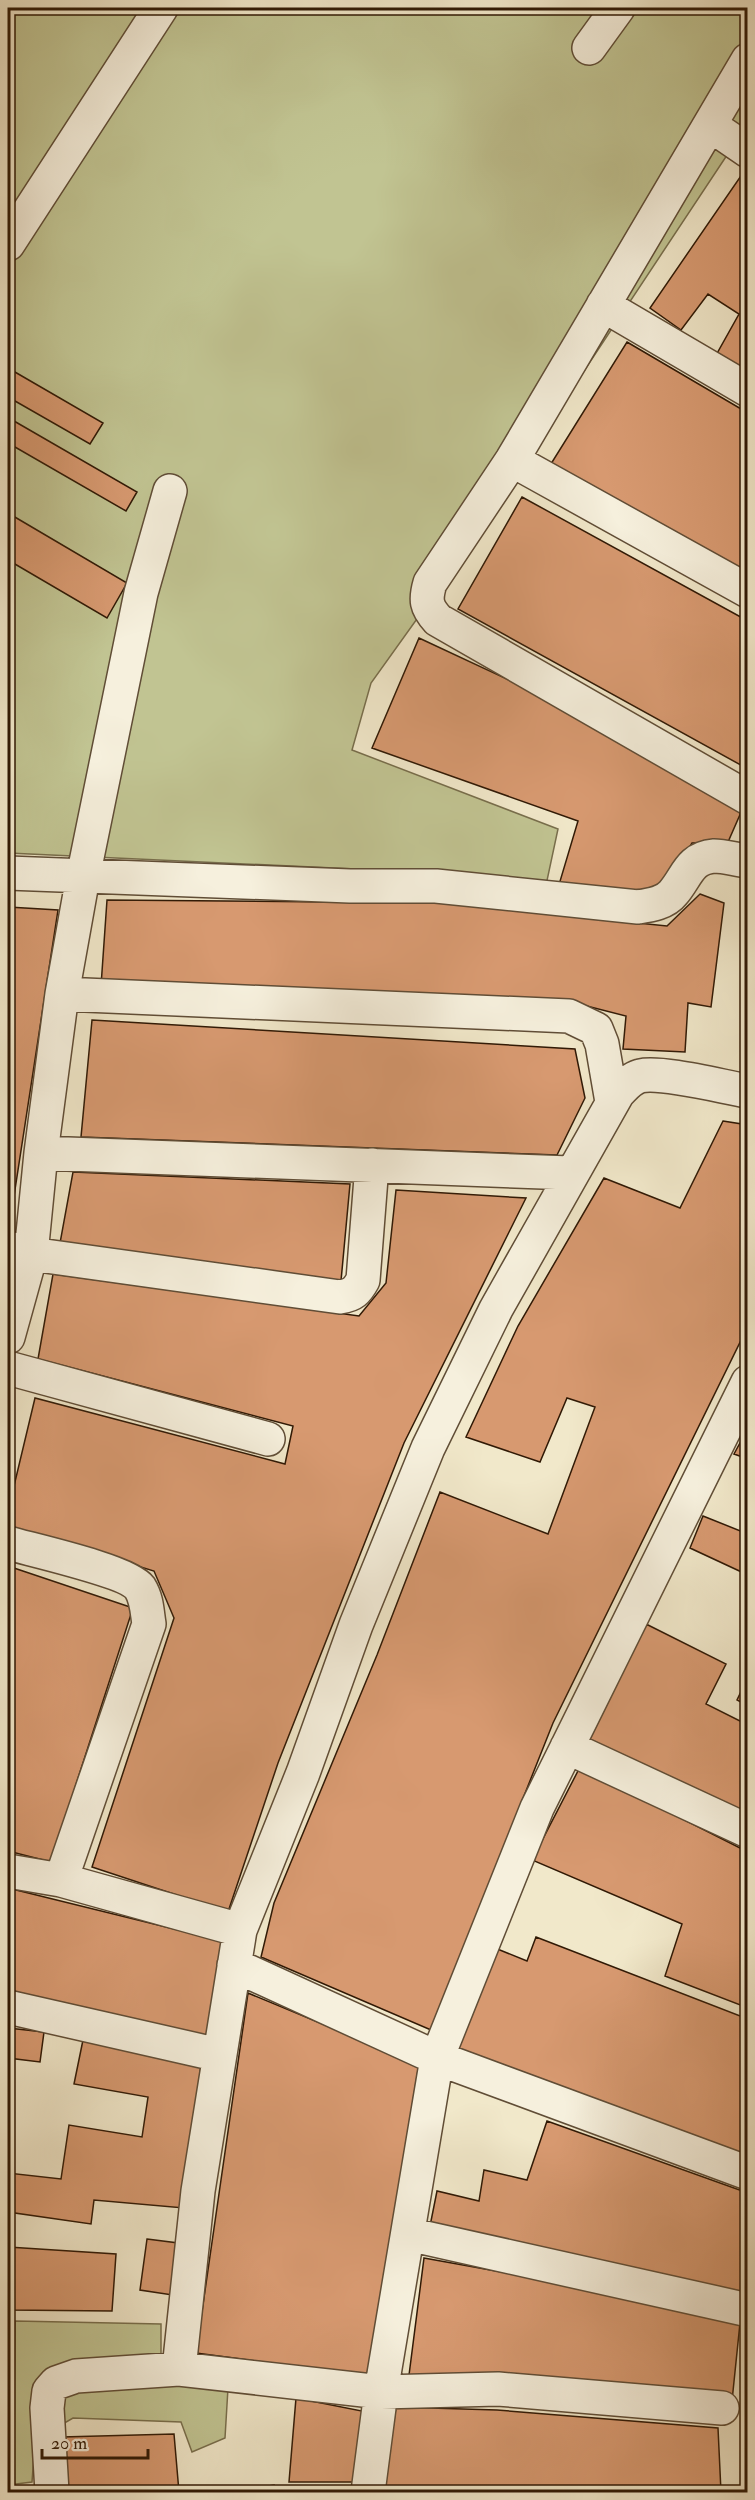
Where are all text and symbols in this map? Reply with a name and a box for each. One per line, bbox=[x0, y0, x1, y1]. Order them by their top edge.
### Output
scale bar bbox=[42, 2422, 148, 2460]
text: 20 m bbox=[51, 2432, 87, 2455]

